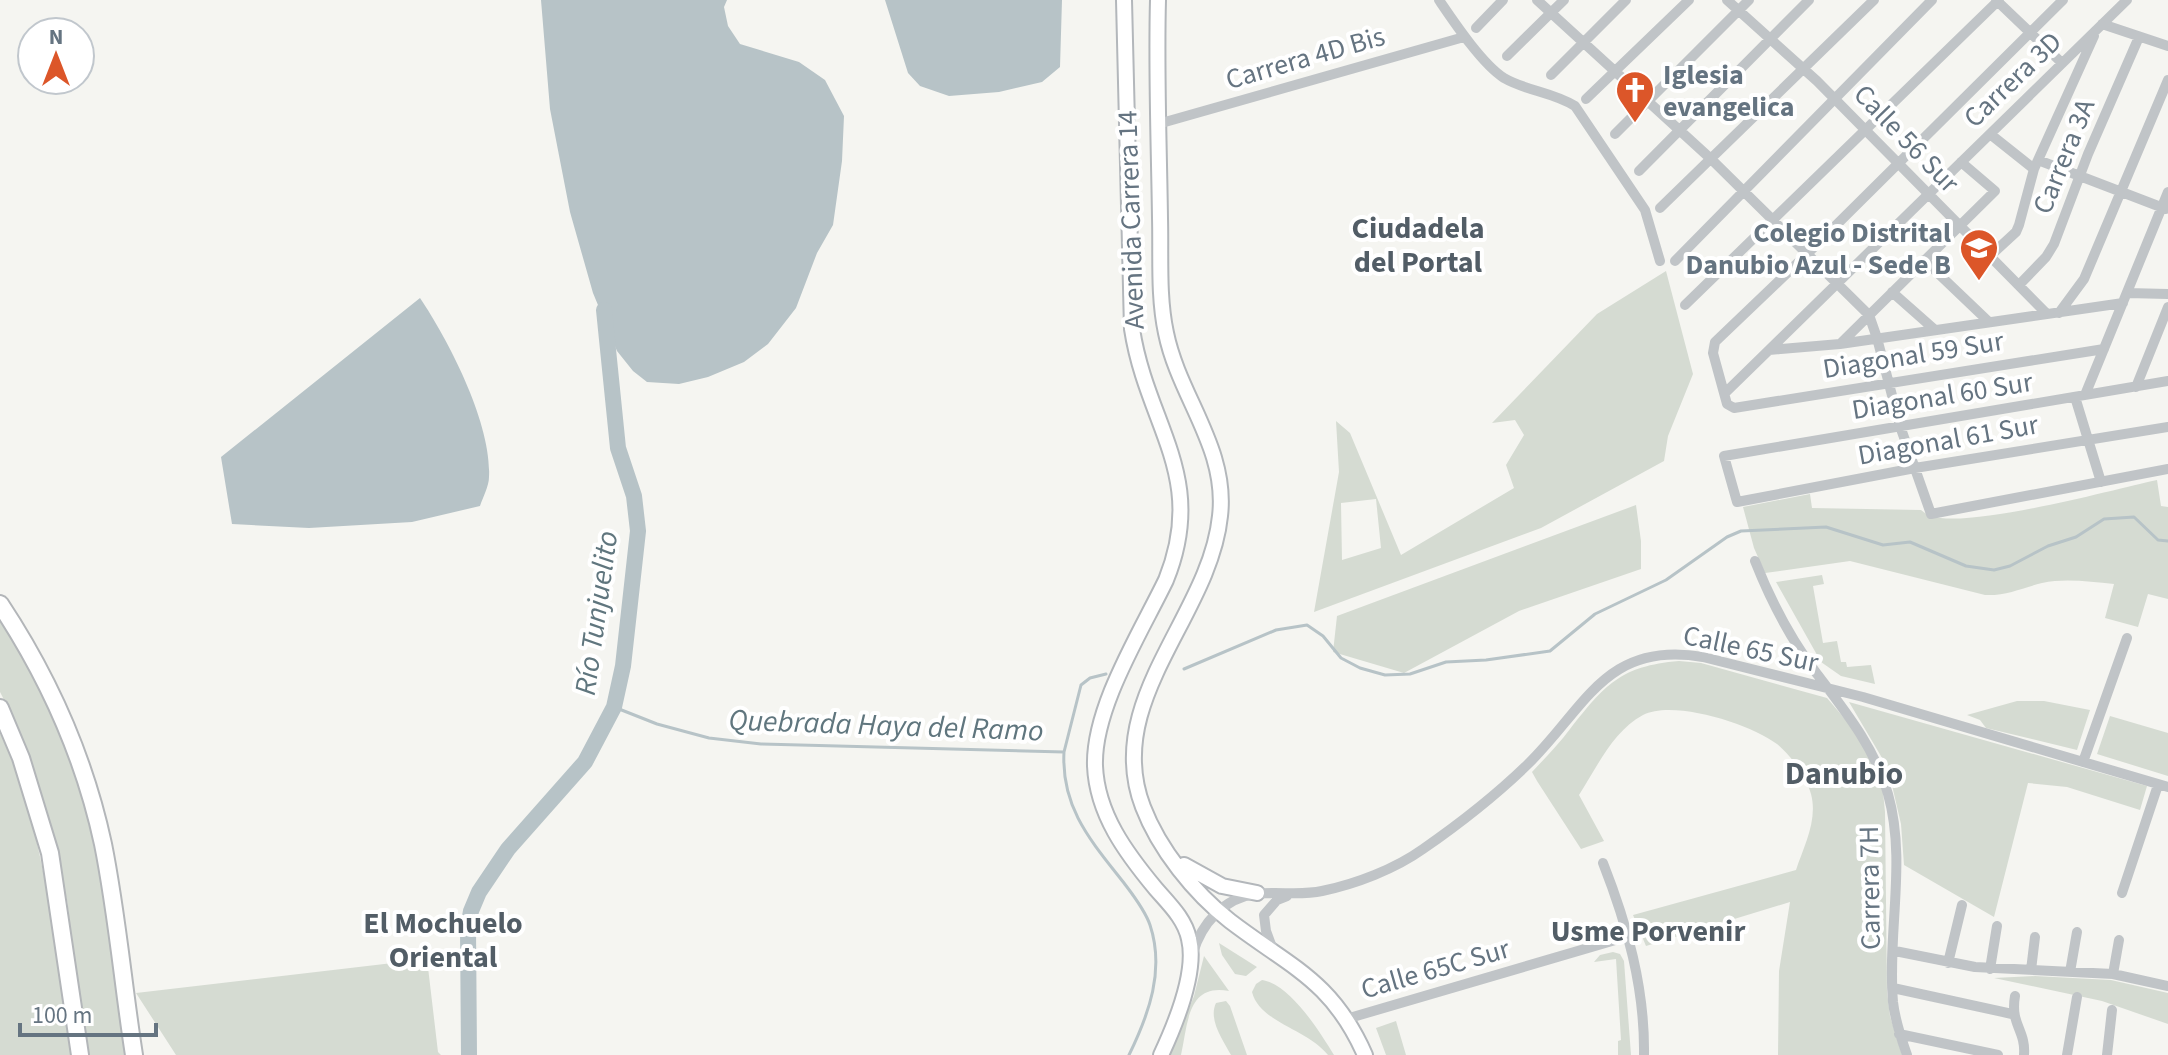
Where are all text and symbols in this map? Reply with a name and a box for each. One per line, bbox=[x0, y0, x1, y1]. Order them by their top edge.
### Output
north arrow bbox=[16, 16, 96, 96]
street label: Carrera 4D Bis bbox=[1221, 16, 1389, 100]
text: N bbox=[49, 21, 63, 53]
street label: Carrera 3D bbox=[1955, 23, 2071, 137]
place label: Iglesia evangelica bbox=[1663, 55, 1794, 127]
church icon: Iglesia evangelica bbox=[1614, 69, 1656, 124]
street label: Calle 56 Sur bbox=[1844, 75, 1969, 202]
street label: Carrera 3A bbox=[2023, 92, 2105, 220]
street label: Avenida Carrera 14 bbox=[1107, 110, 1155, 330]
district label: Ciudadela del Portal bbox=[1352, 207, 1484, 284]
place label: Colegio Distrital Danubio Azul - Sede B bbox=[1685, 213, 1951, 285]
school or university icon: Colegio Distrital Danubio Azul - Sede B bbox=[1958, 227, 2000, 282]
street label: Diagonal 59 Sur bbox=[1820, 321, 2007, 389]
street label: Diagonal 60 Sur bbox=[1849, 362, 2036, 430]
street label: Diagonal 61 Sur bbox=[1855, 404, 2042, 476]
water label: Río Tunjuelito bbox=[564, 528, 629, 698]
street label: Calle 65 Sur bbox=[1680, 615, 1822, 683]
water label: Quebrada Haya del Ramo bbox=[728, 699, 1044, 752]
district label: Danubio bbox=[1785, 751, 1903, 797]
street label: Carrera 7H bbox=[1849, 826, 1891, 950]
district label: El Mochuelo Oriental bbox=[363, 902, 523, 979]
district label: Usme Porvenir bbox=[1551, 910, 1745, 953]
street label: Calle 65C Sur bbox=[1356, 929, 1515, 1009]
scale bar bbox=[20, 987, 156, 1037]
text: 100 m bbox=[32, 998, 92, 1033]

